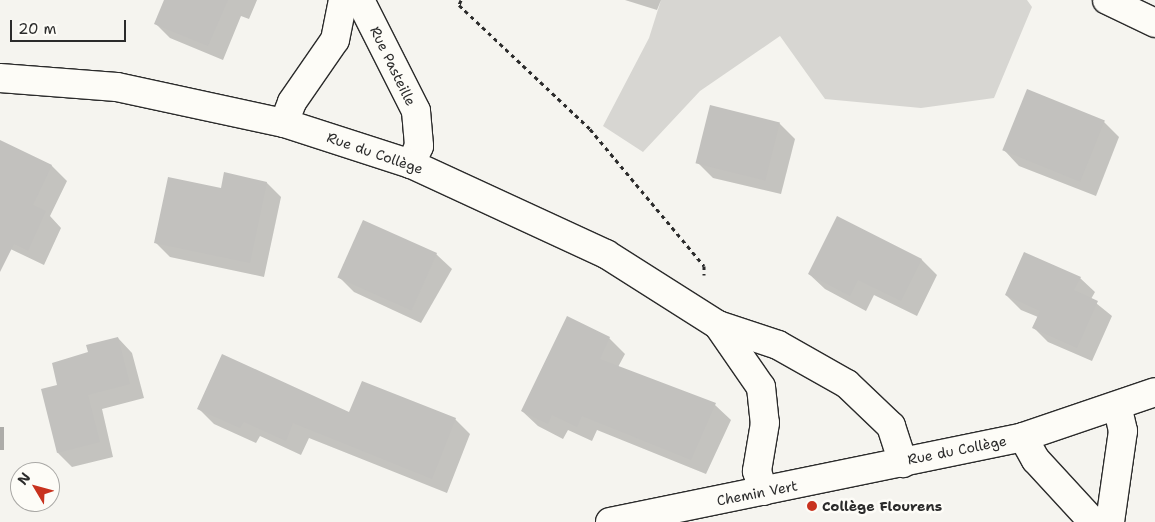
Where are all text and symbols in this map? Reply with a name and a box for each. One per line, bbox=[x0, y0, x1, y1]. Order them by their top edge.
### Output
scale bar bbox=[12, 10, 129, 42]
text: 20 m bbox=[18, 19, 57, 39]
street label: Rue Pasteille bbox=[367, 24, 419, 108]
street label: Rue du Collège bbox=[325, 129, 425, 177]
street label: Rue du Collège bbox=[906, 432, 1008, 468]
north arrow bbox=[10, 462, 60, 512]
text: N bbox=[13, 469, 34, 488]
street label: Chemin Vert bbox=[715, 477, 799, 509]
place label: Collège Flourens bbox=[822, 498, 942, 514]
marker: Collège Flourens bbox=[806, 500, 818, 512]

